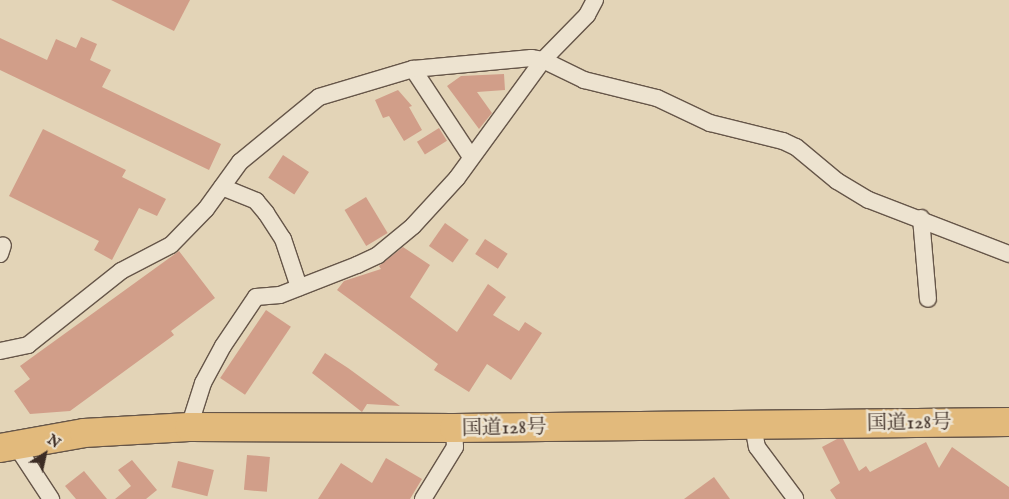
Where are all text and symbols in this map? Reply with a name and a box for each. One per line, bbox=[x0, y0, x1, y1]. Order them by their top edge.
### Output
street label: 国道128号 bbox=[866, 410, 952, 436]
street label: 国道128号 bbox=[461, 415, 547, 441]
north arrow bbox=[20, 429, 70, 479]
text: N bbox=[43, 431, 64, 453]

